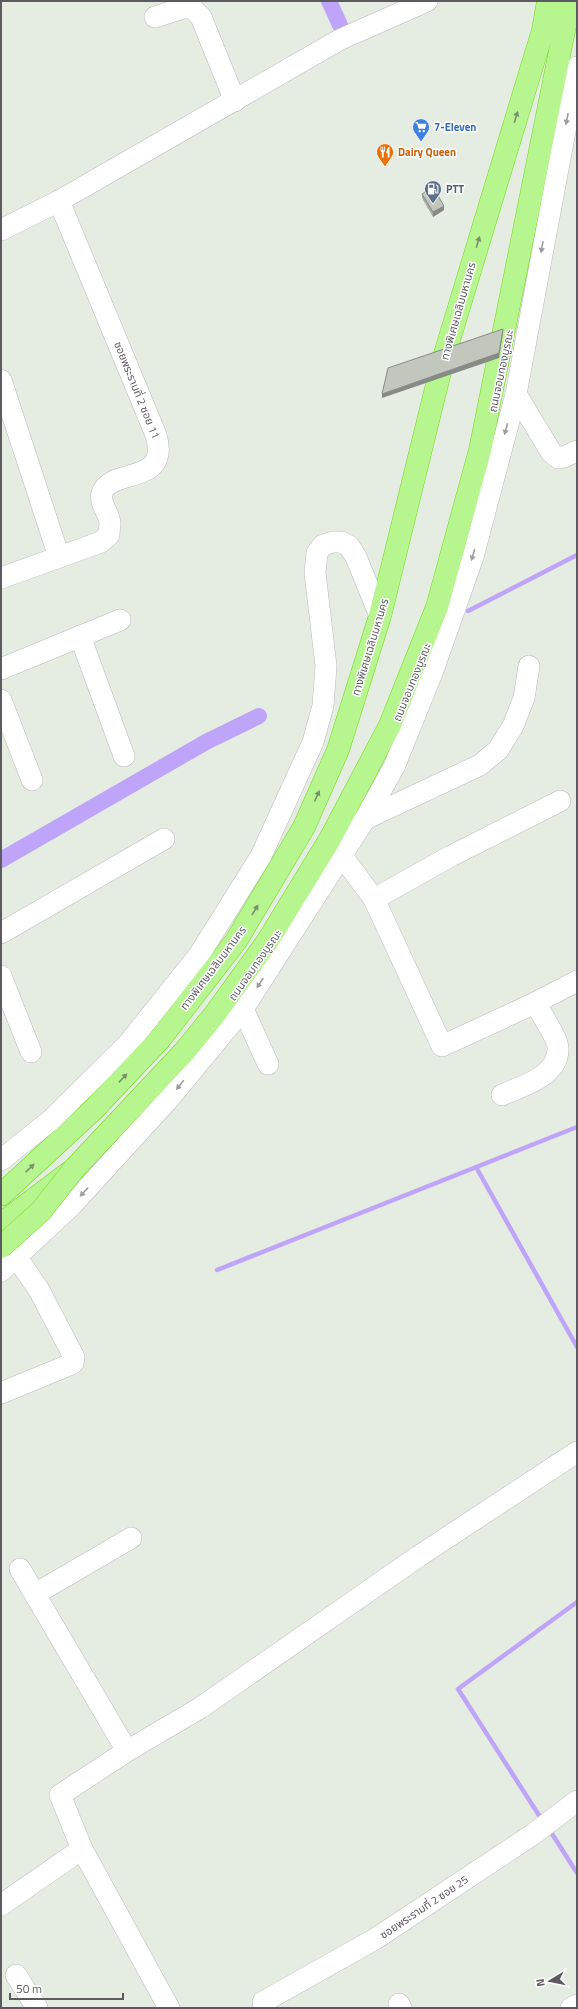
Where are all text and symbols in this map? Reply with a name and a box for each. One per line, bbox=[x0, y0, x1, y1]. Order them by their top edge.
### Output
one-way arrow bbox=[513, 111, 519, 123]
one-way arrow bbox=[563, 113, 569, 125]
supermarket icon: 7-Eleven bbox=[411, 117, 431, 142]
place label: 7-Eleven bbox=[434, 119, 476, 135]
restaurant icon: Dairy Queen bbox=[375, 142, 395, 167]
place label: Dairy Queen bbox=[398, 144, 456, 160]
fuel station icon: PTT bbox=[423, 179, 443, 204]
place label: PTT bbox=[446, 181, 464, 197]
one-way arrow bbox=[475, 235, 481, 247]
one-way arrow bbox=[539, 241, 545, 253]
street label: ทางพิเศษเฉลิมมหานคร bbox=[436, 260, 480, 362]
street label: ถนนจอมทองบูรณะ bbox=[484, 328, 518, 414]
street label: ซอยพระรามที่ 2 ซอย 11 bbox=[110, 339, 164, 441]
one-way arrow bbox=[503, 423, 509, 436]
one-way arrow bbox=[470, 549, 476, 561]
street label: ทางพิเศษเฉลิมมหานคร bbox=[348, 596, 392, 698]
street label: ถนนจอมทองบูรณะ bbox=[389, 640, 435, 724]
one-way arrow bbox=[314, 790, 321, 802]
one-way arrow bbox=[251, 904, 258, 916]
street label: ทางพิเศษเฉลิมมหานคร bbox=[176, 923, 250, 1013]
street label: ถนนจอมทองบูรณะ bbox=[224, 926, 286, 1004]
one-way arrow bbox=[256, 978, 264, 988]
one-way arrow bbox=[118, 1073, 128, 1083]
one-way arrow bbox=[176, 1080, 185, 1091]
one-way arrow bbox=[25, 1163, 35, 1173]
one-way arrow bbox=[79, 1187, 89, 1197]
street label: ซอยพระรามที่ 2 ซอย 25 bbox=[377, 1871, 471, 1943]
north arrow bbox=[530, 1961, 570, 2001]
scale bar bbox=[10, 1975, 123, 2001]
text: N bbox=[532, 1978, 549, 1988]
text: 50 m bbox=[16, 1979, 42, 1998]

